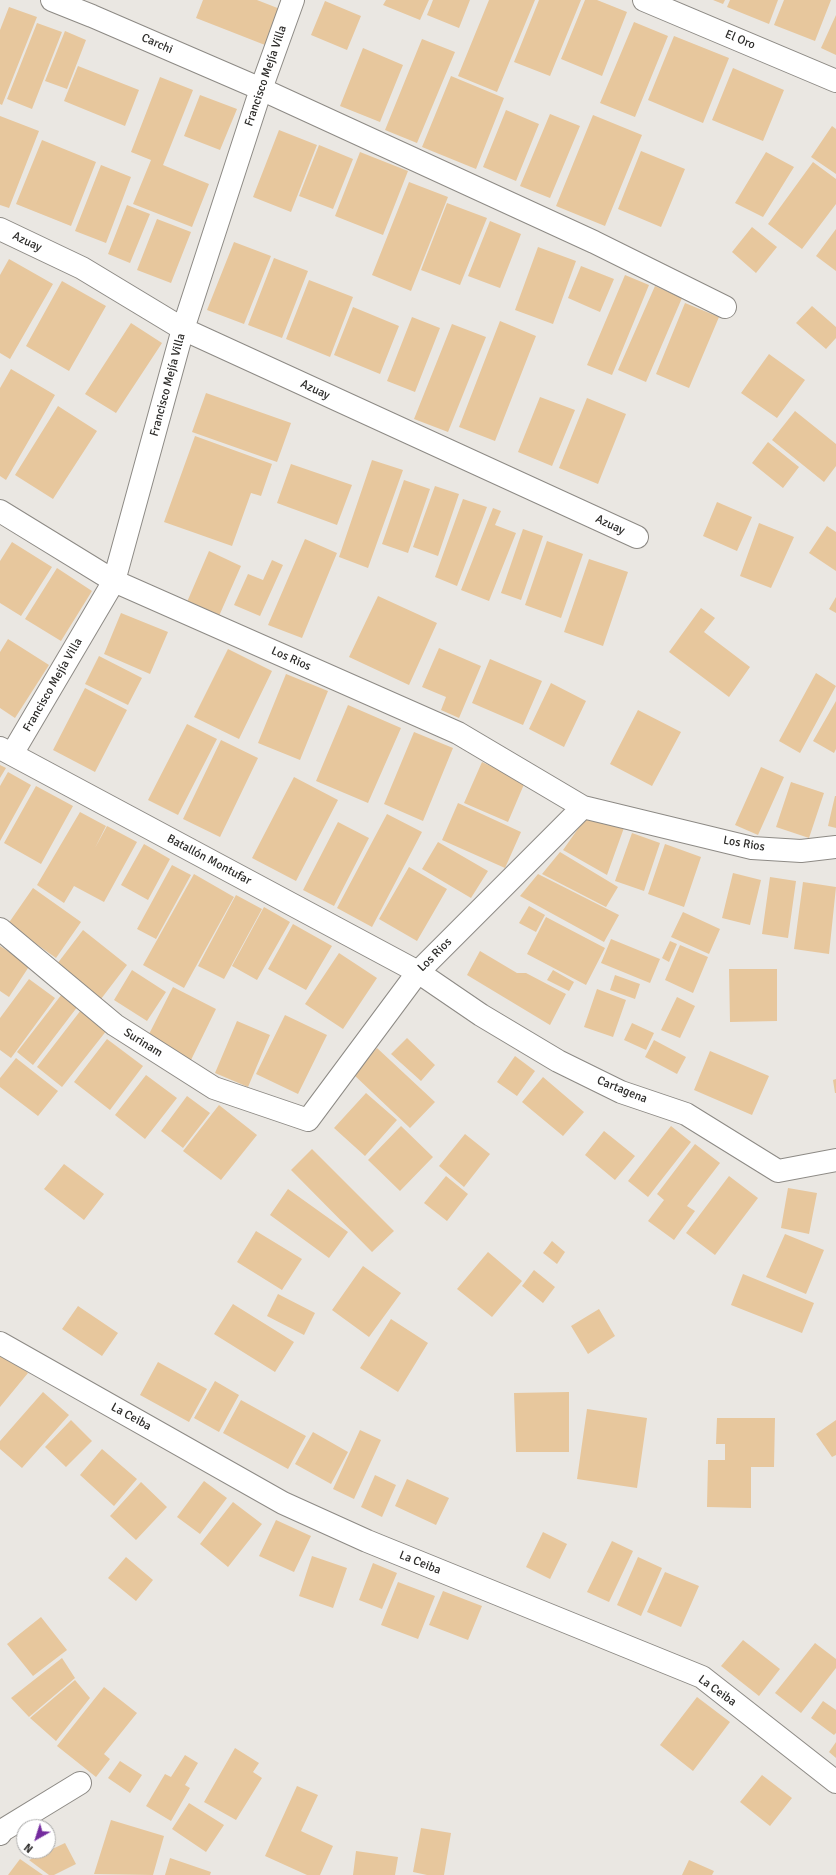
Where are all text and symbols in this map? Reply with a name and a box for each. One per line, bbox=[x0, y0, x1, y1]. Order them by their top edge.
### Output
street label: Francisco Mejía Villa bbox=[242, 24, 290, 128]
street label: El Oro bbox=[723, 27, 757, 53]
street label: Carchi bbox=[139, 31, 175, 57]
street label: Azuay bbox=[10, 229, 44, 255]
street label: Francisco Mejía Villa bbox=[147, 332, 189, 438]
street label: Azuay bbox=[298, 377, 332, 403]
street label: Azuay bbox=[593, 512, 627, 538]
street label: Francisco Mejía Villa bbox=[20, 636, 86, 734]
street label: Los Rios bbox=[269, 644, 313, 674]
street label: Batallón Montufar bbox=[164, 832, 254, 888]
street label: Los Rios bbox=[722, 833, 766, 855]
street label: Los Rios bbox=[415, 935, 455, 975]
street label: Surinam bbox=[121, 1025, 165, 1061]
street label: Cartagena bbox=[595, 1073, 649, 1107]
street label: La Ceiba bbox=[108, 1400, 154, 1434]
street label: La Ceiba bbox=[397, 1548, 443, 1578]
street label: La Ceiba bbox=[695, 1672, 739, 1710]
north arrow bbox=[16, 1819, 56, 1859]
text: N bbox=[22, 1840, 36, 1855]

